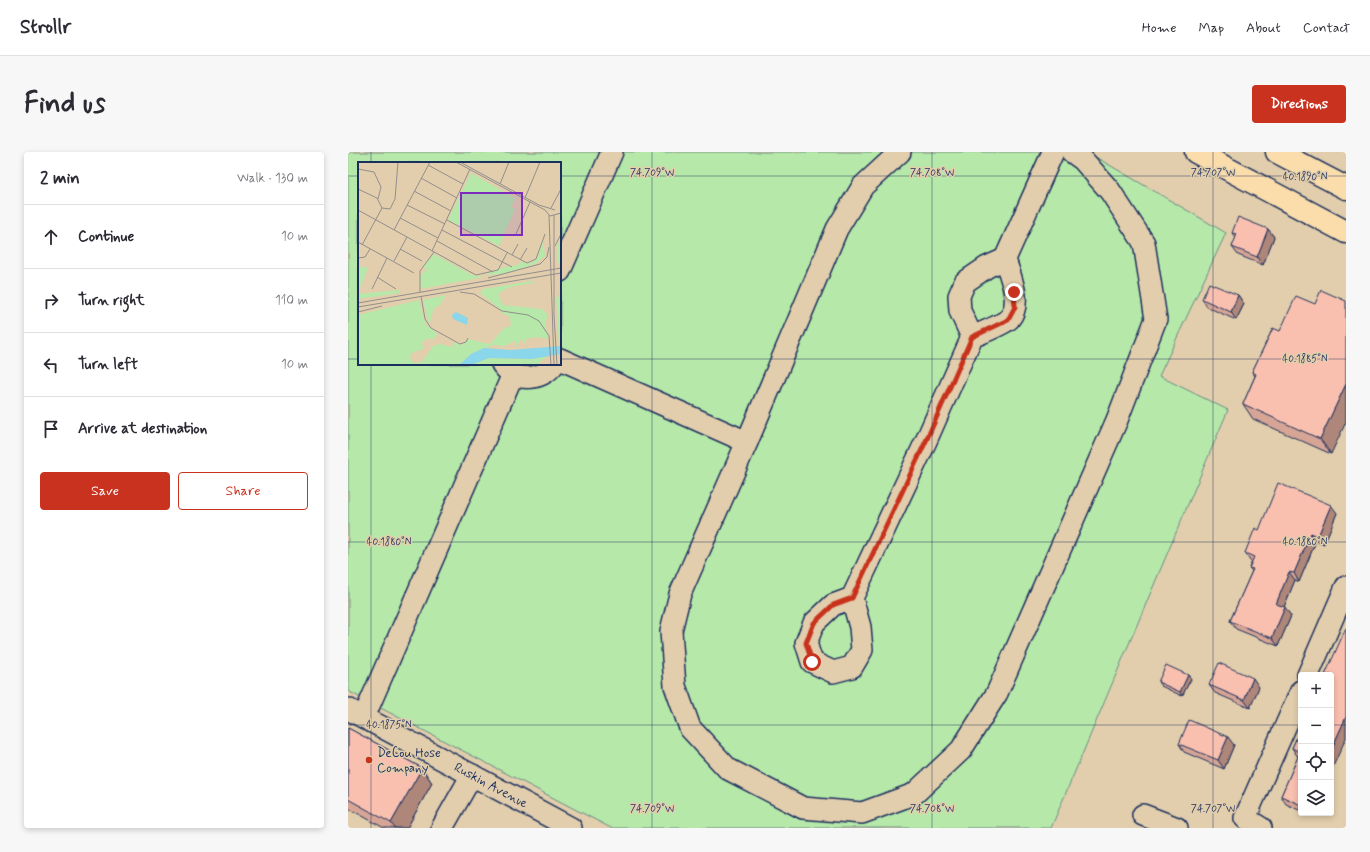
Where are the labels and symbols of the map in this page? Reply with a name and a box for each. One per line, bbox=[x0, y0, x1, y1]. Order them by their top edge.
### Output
inset map bbox=[358, 162, 561, 365]
text: 74.709°W bbox=[630, 166, 674, 180]
text: 74.708°W bbox=[910, 166, 954, 180]
text: 74.707°W bbox=[1191, 166, 1235, 180]
text: 40.1890°N bbox=[1283, 170, 1328, 184]
route end bbox=[1005, 283, 1023, 301]
text: 40.1885°N bbox=[1282, 352, 1328, 366]
text: 40.1880°N bbox=[367, 535, 412, 549]
text: 40.1880°N bbox=[1283, 535, 1328, 549]
route start bbox=[803, 653, 821, 671]
text: 40.1875°N bbox=[366, 718, 412, 732]
place label: DeCou Hose Company bbox=[377, 745, 441, 777]
marker: DeCou Hose Company bbox=[364, 755, 374, 765]
street label: Ruskin Avenue bbox=[451, 759, 531, 812]
text: 74.709°W bbox=[630, 802, 674, 816]
text: 74.708°W bbox=[910, 802, 954, 816]
text: 74.707°W bbox=[1191, 802, 1235, 816]

